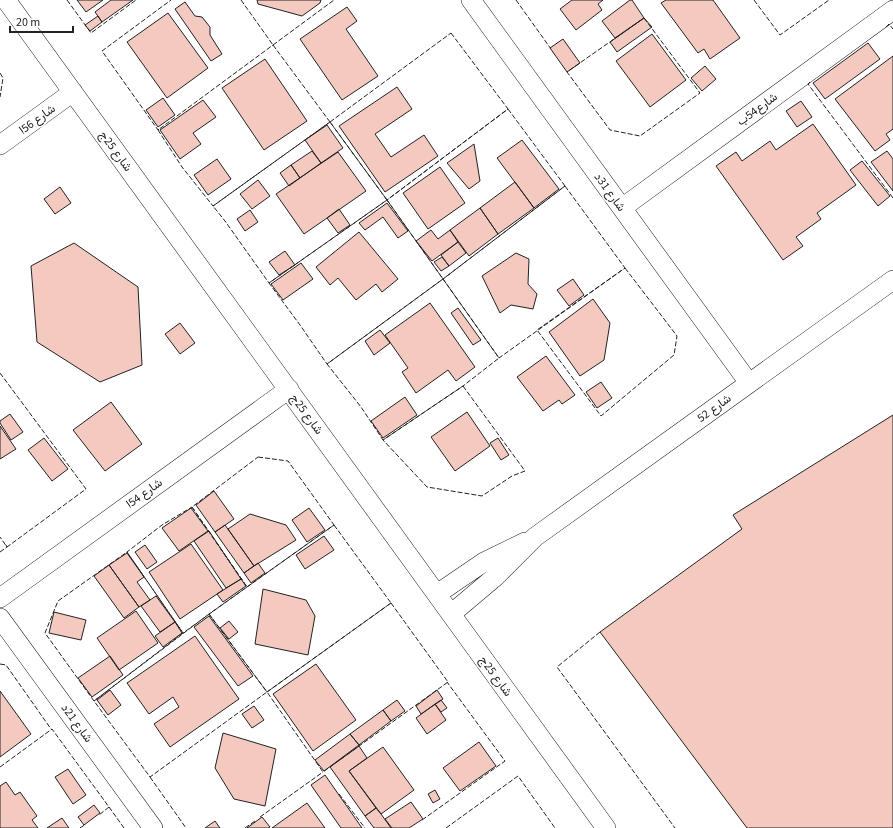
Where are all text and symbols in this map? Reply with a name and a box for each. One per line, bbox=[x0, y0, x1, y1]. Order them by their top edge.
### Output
scale bar bbox=[10, 8, 73, 34]
text: 20 m bbox=[16, 14, 40, 31]
street label: شارع54ب bbox=[733, 89, 781, 130]
street label: شارع 56ا bbox=[16, 100, 59, 138]
street label: شارع 25ج bbox=[95, 127, 136, 175]
street label: شارع 31د bbox=[590, 169, 629, 215]
street label: شارع 25ج bbox=[286, 390, 327, 438]
street label: شارع 52 bbox=[694, 390, 735, 427]
street label: شارع 54ا bbox=[123, 474, 166, 512]
street label: شارع 25ج bbox=[475, 652, 516, 700]
street label: شارع 21د bbox=[57, 700, 96, 746]

